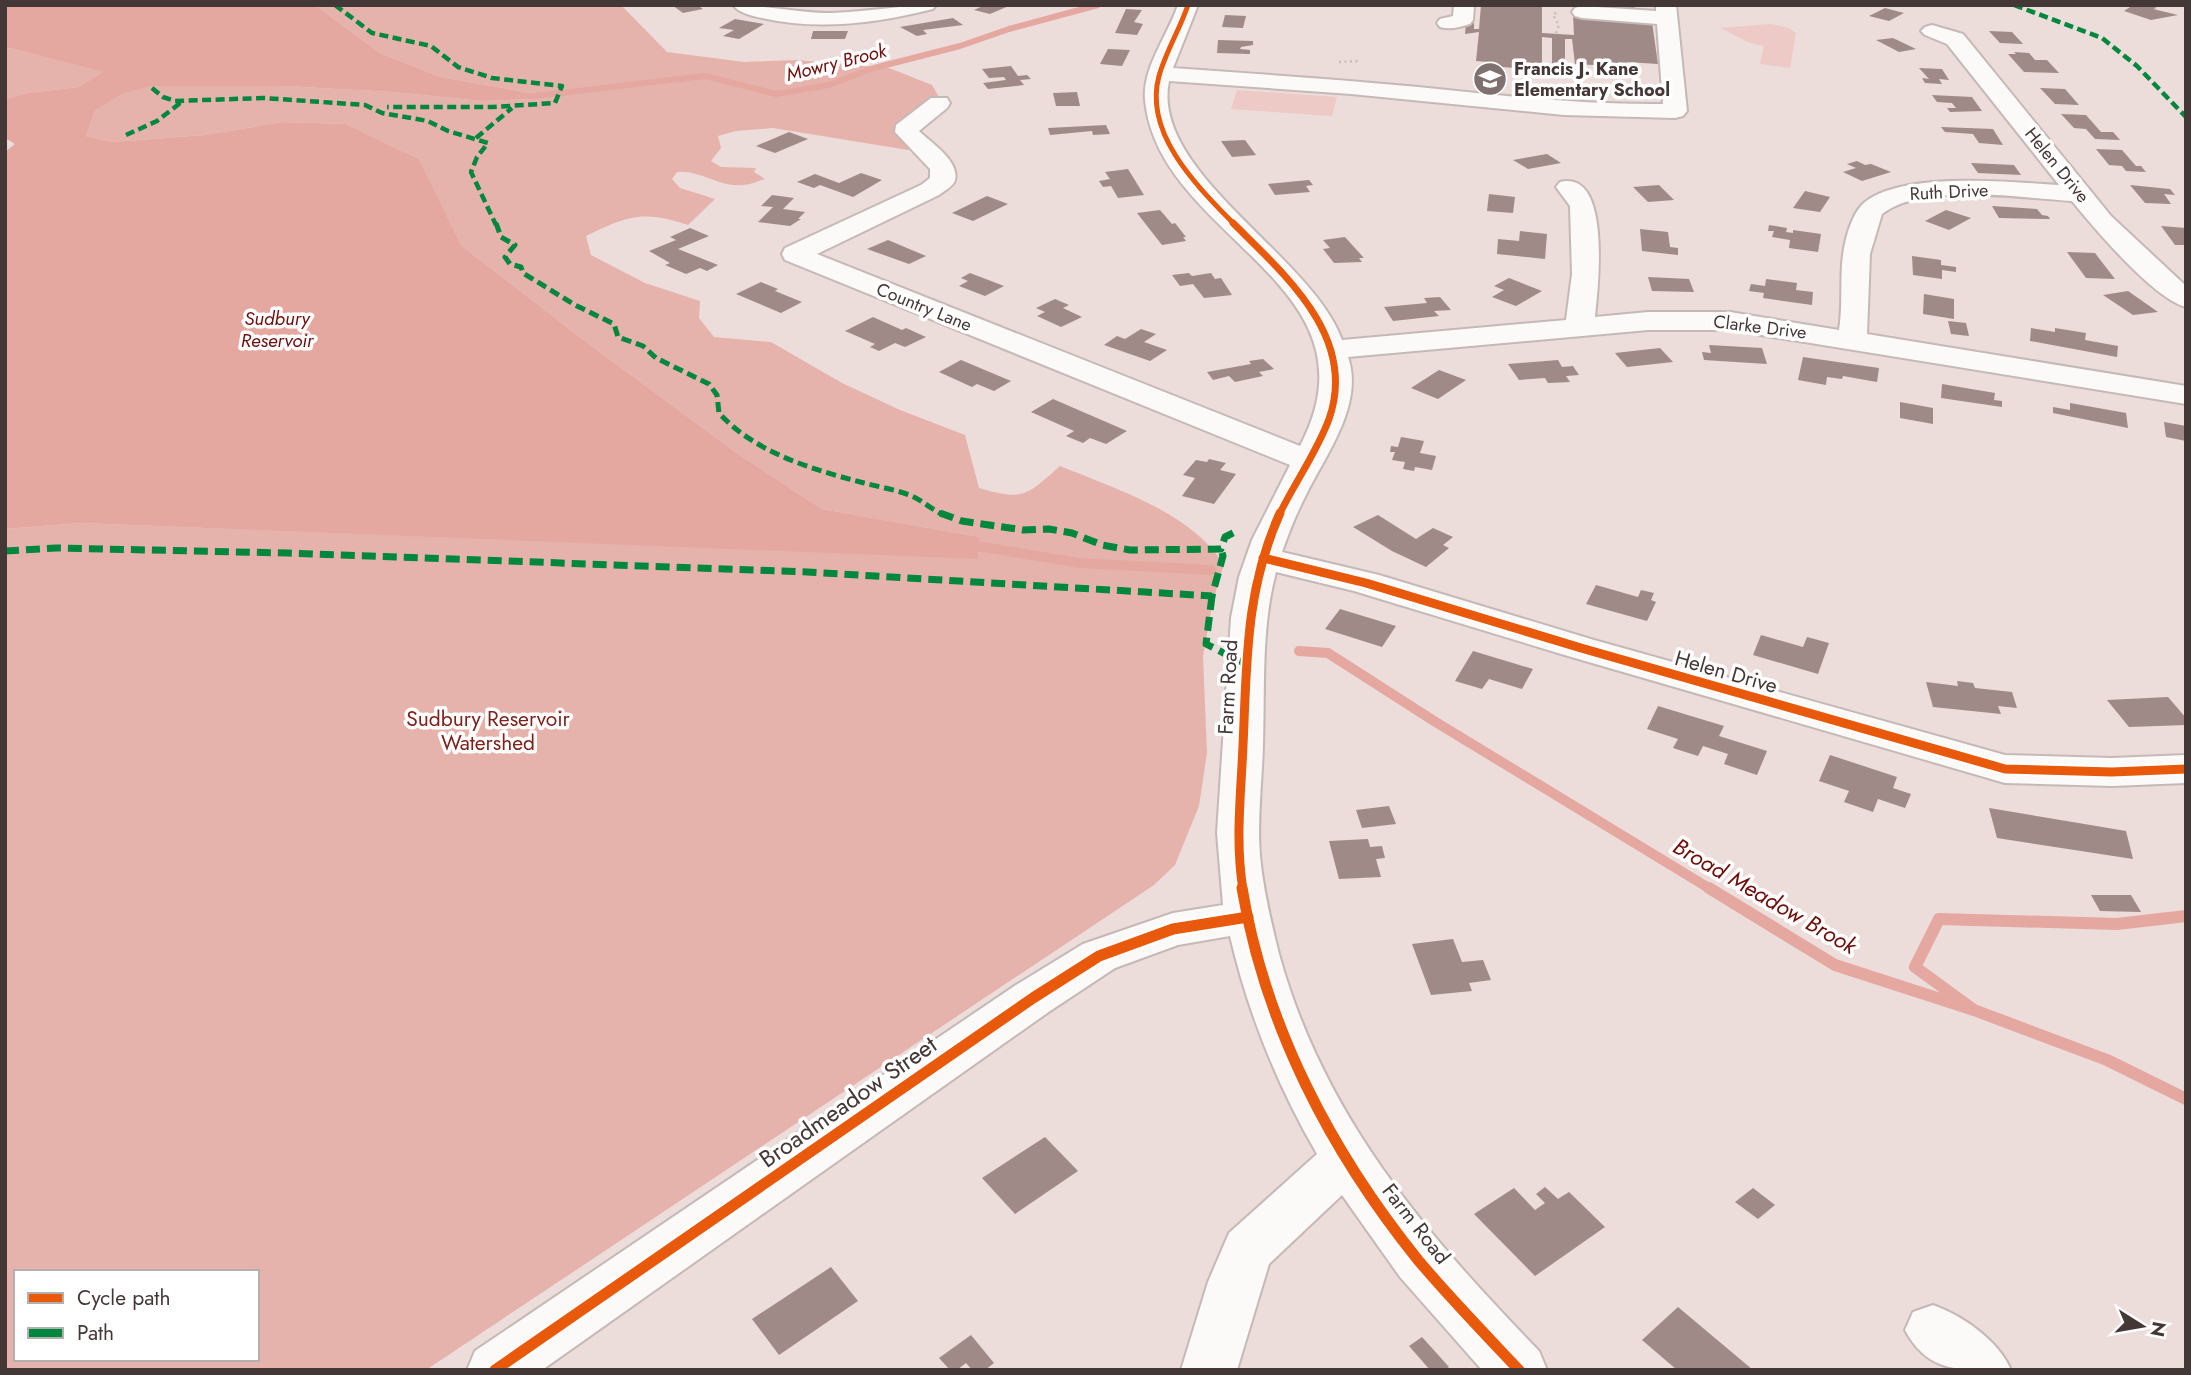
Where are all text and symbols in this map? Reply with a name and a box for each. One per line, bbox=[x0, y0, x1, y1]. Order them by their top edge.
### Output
water label: Mowry Brook bbox=[783, 37, 890, 88]
place label: Francis J. Kane Elementary School bbox=[1514, 56, 1670, 103]
school or university icon: Francis J. Kane Elementary School bbox=[1471, 60, 1509, 98]
street label: Helen Drive bbox=[2018, 122, 2096, 208]
street label: Ruth Drive bbox=[1909, 177, 1989, 207]
street label: Country Lane bbox=[872, 276, 976, 338]
water label: Sudbury Reservoir bbox=[241, 305, 315, 354]
street label: Clarke Drive bbox=[1712, 308, 1808, 346]
street label: Farm Road bbox=[1211, 639, 1245, 735]
street label: Helen Drive bbox=[1671, 643, 1781, 701]
park label: Sudbury Reservoir Watershed bbox=[406, 704, 571, 758]
water label: Broad Meadow Brook bbox=[1667, 829, 1864, 963]
street label: Broadmeadow Street bbox=[752, 1027, 944, 1176]
street label: Farm Road bbox=[1375, 1177, 1457, 1271]
legend bbox=[14, 1270, 259, 1361]
text: Cycle path bbox=[77, 1283, 170, 1313]
north arrow bbox=[2107, 1291, 2177, 1361]
text: Path bbox=[77, 1318, 114, 1348]
text: N bbox=[2144, 1319, 2173, 1339]

